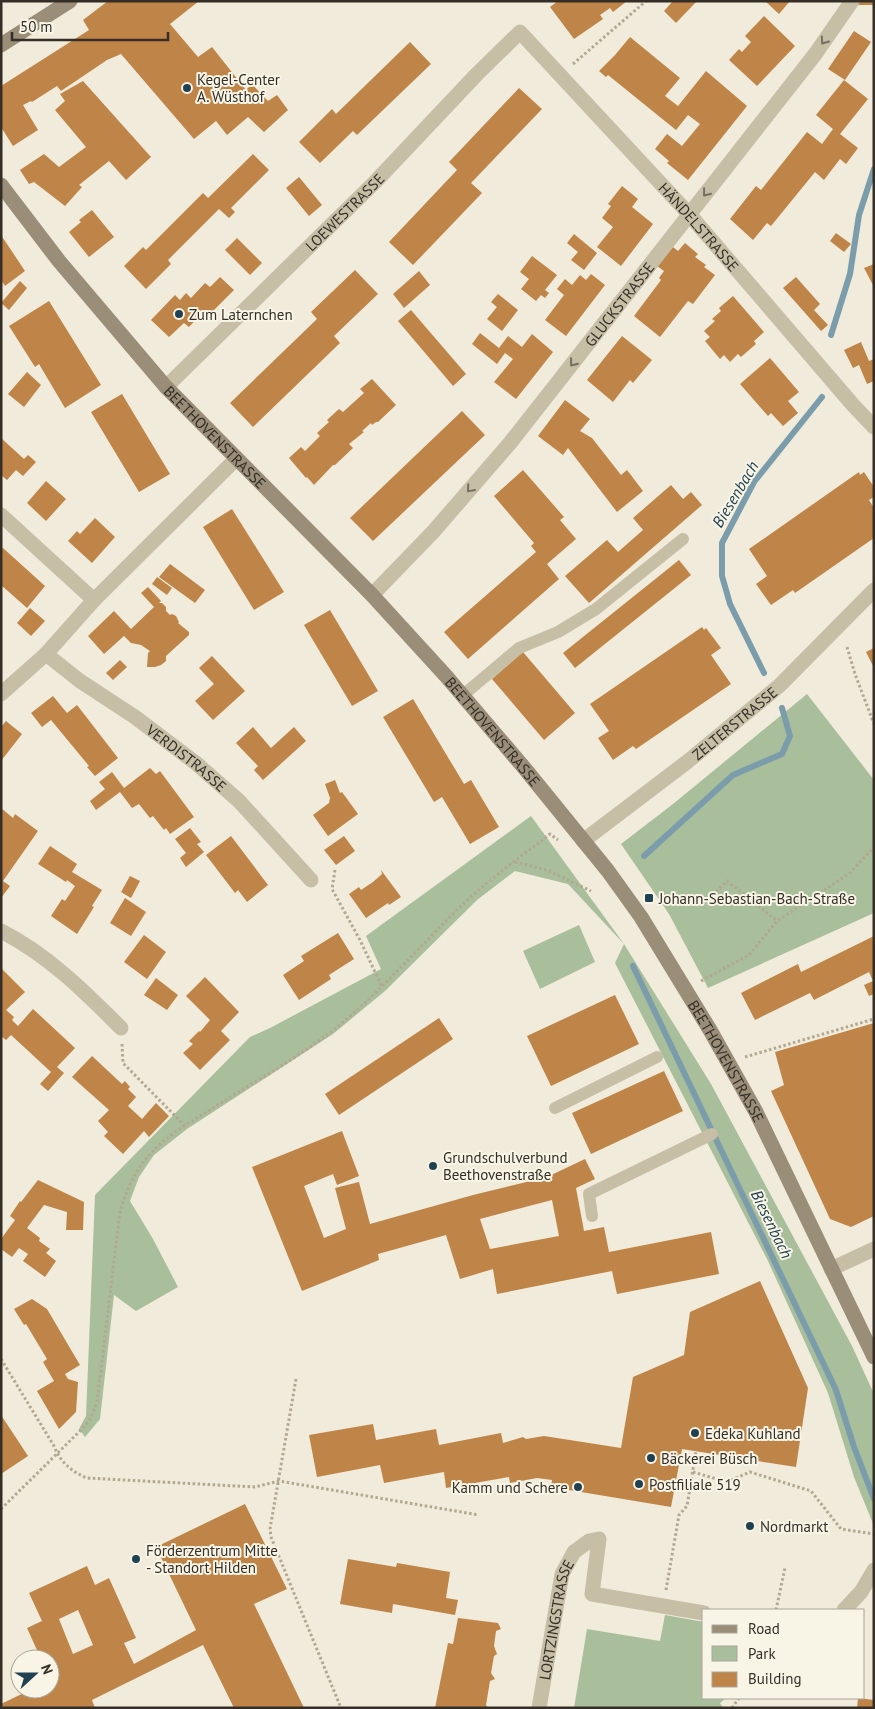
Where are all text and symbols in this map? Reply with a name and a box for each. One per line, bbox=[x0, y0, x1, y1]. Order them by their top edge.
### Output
scale bar bbox=[12, 10, 169, 42]
text: 50 m bbox=[20, 17, 53, 36]
one-way arrow bbox=[821, 35, 830, 45]
place label: Kegel-Center A. Wüsthof bbox=[197, 70, 280, 106]
marker: Kegel-Center A. Wüsthof bbox=[181, 82, 193, 94]
street label: LOEWESTRASSE bbox=[301, 169, 388, 255]
street label: HÄNDELSTRASSE bbox=[655, 178, 743, 275]
one-way arrow bbox=[703, 187, 711, 196]
street label: GLUCKSTRASSE bbox=[580, 258, 658, 350]
place label: Zum Laternchen bbox=[189, 305, 293, 324]
marker: Zum Laternchen bbox=[173, 308, 185, 320]
one-way arrow bbox=[570, 357, 579, 367]
street label: BEETHOVENSTRASSE bbox=[160, 381, 270, 492]
water label: Biesenbach bbox=[707, 457, 763, 531]
one-way arrow bbox=[467, 483, 476, 492]
street label: BEETHOVENSTRASSE bbox=[441, 673, 545, 790]
street label: ZELTERSTRASSE bbox=[688, 682, 781, 764]
street label: VERDISTRASSE bbox=[142, 719, 231, 795]
place label: Johann-Sebastian-Bach-Straße bbox=[658, 889, 855, 908]
marker: Johann-Sebastian-Bach-Straße bbox=[643, 892, 655, 904]
street label: BEETHOVENSTRASSE bbox=[684, 996, 769, 1125]
place label: Grundschulverbund Beethovenstraße bbox=[443, 1148, 568, 1184]
marker: Grundschulverbund Beethovenstraße bbox=[427, 1160, 439, 1172]
water label: Biesenbach bbox=[747, 1186, 797, 1262]
place label: Edeka Kuhland bbox=[705, 1424, 800, 1443]
marker: Edeka Kuhland bbox=[689, 1427, 701, 1439]
place label: Bäckerei Büsch bbox=[661, 1449, 757, 1468]
marker: Bäckerei Büsch bbox=[645, 1452, 657, 1464]
place label: Postfiliale 519 bbox=[649, 1475, 741, 1494]
place label: Kamm und Schere bbox=[452, 1478, 568, 1497]
marker: Postfiliale 519 bbox=[633, 1478, 645, 1490]
marker: Kamm und Schere bbox=[572, 1481, 584, 1493]
place label: Nordmarkt bbox=[760, 1517, 828, 1536]
marker: Nordmarkt bbox=[744, 1520, 756, 1532]
place label: Förderzentrum Mitte - Standort Hilden bbox=[146, 1541, 278, 1577]
marker: Förderzentrum Mitte - Standort Hilden bbox=[130, 1553, 142, 1565]
street label: LORTZINGSTRASSE bbox=[535, 1556, 578, 1681]
legend bbox=[702, 1609, 865, 1699]
text: Road bbox=[748, 1619, 780, 1638]
text: Park bbox=[748, 1644, 776, 1663]
north arrow bbox=[10, 1649, 60, 1699]
text: N bbox=[37, 1662, 57, 1677]
text: Building bbox=[748, 1669, 802, 1688]

